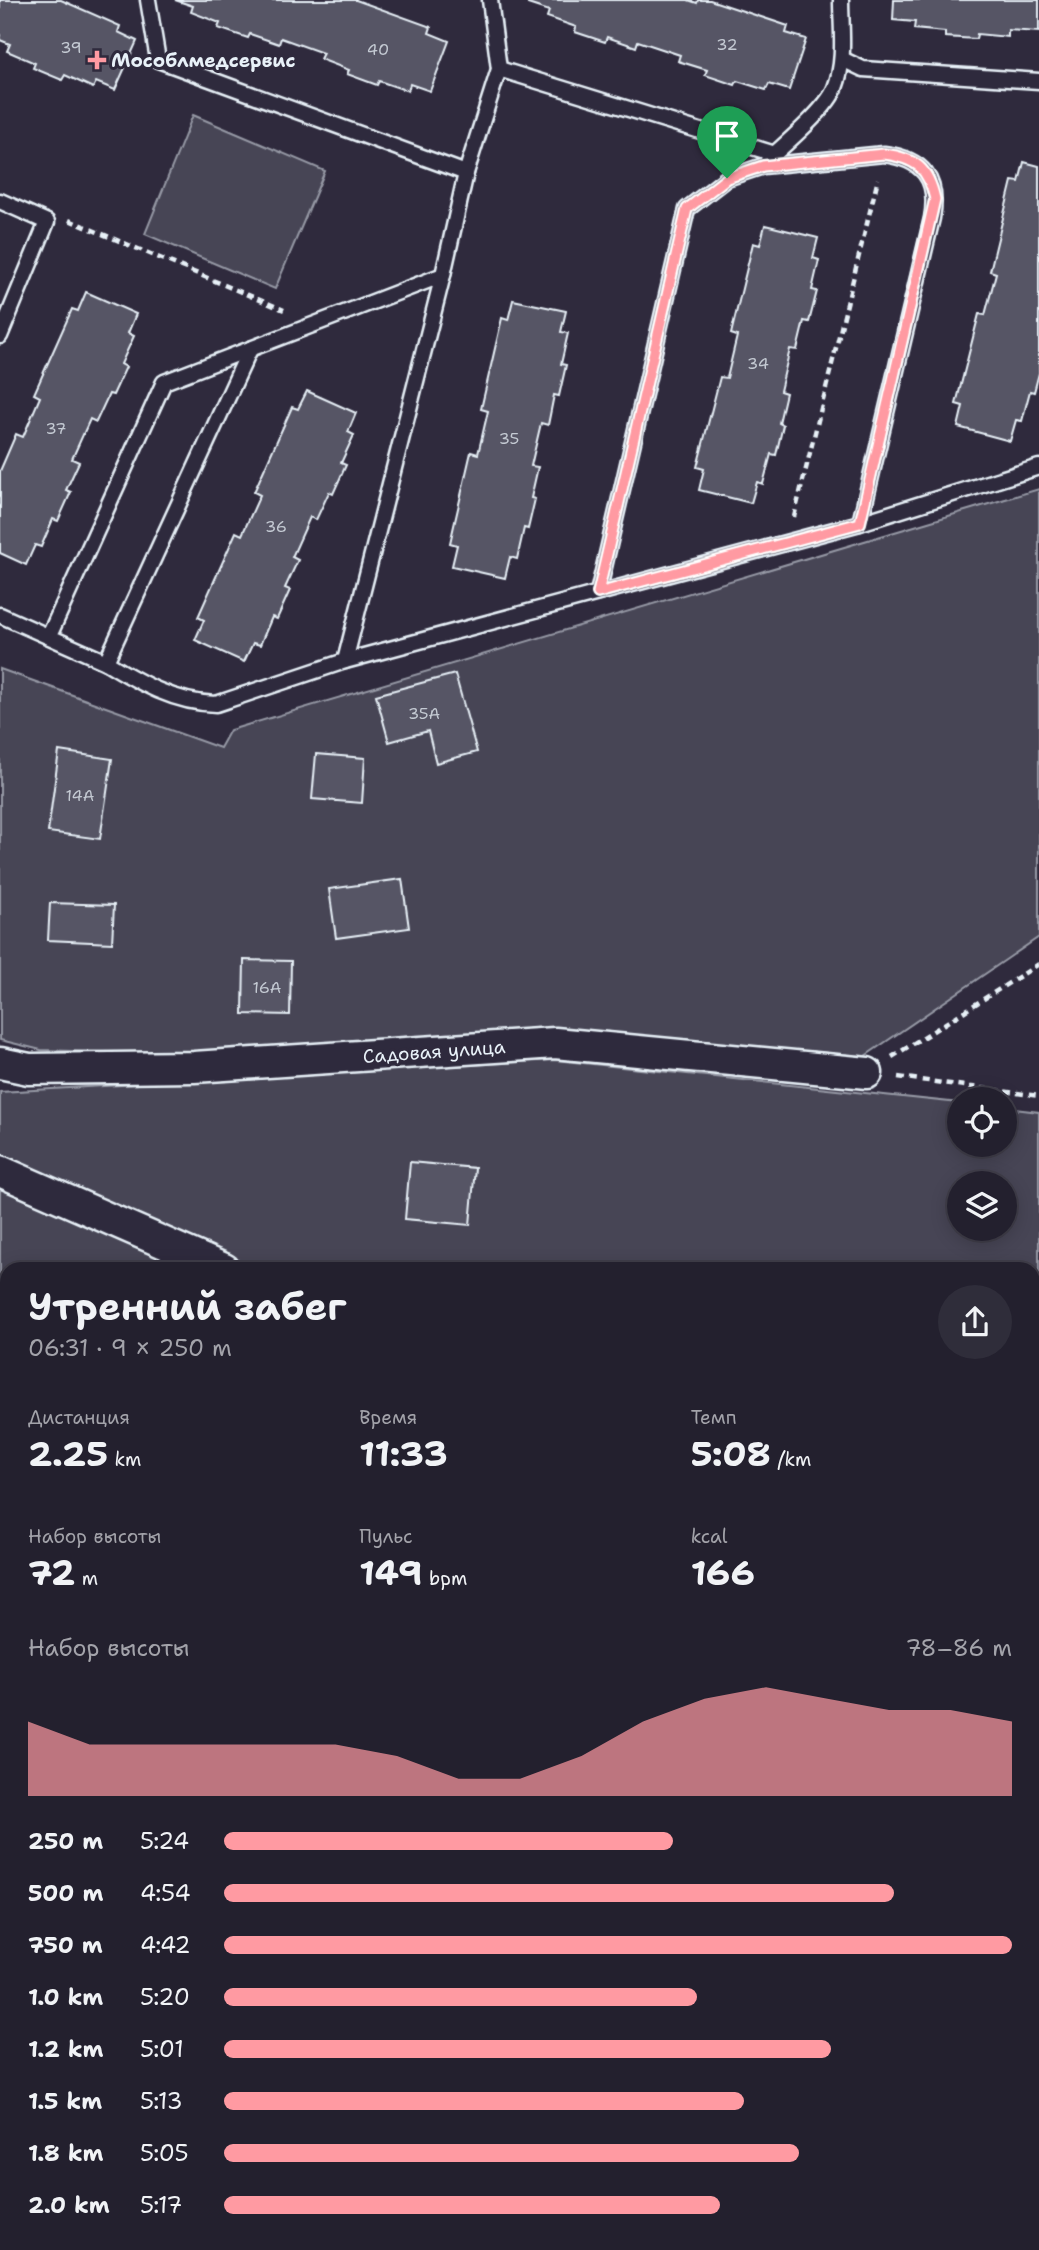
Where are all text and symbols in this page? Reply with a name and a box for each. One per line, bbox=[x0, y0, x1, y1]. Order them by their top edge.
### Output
house number: 32 bbox=[716, 34, 738, 55]
house number: 39 bbox=[60, 37, 82, 58]
house number: 40 bbox=[367, 39, 389, 60]
place label: Мособлмедсервис bbox=[111, 48, 296, 73]
marker: Мособлмедсервис bbox=[89, 52, 105, 68]
pin bbox=[697, 106, 757, 178]
icon: arrive bbox=[708, 117, 746, 155]
house number: 34 bbox=[747, 353, 769, 374]
house number: 37 bbox=[45, 418, 67, 439]
house number: 35 bbox=[499, 428, 519, 449]
house number: 36 bbox=[265, 516, 287, 537]
house number: 35А bbox=[408, 703, 440, 724]
house number: 14А bbox=[66, 785, 94, 806]
house number: 16А bbox=[253, 977, 281, 998]
street label: Садовая улица bbox=[362, 1034, 506, 1069]
map controls bbox=[947, 1087, 1017, 1241]
button: locate bbox=[947, 1087, 1017, 1157]
button: layers bbox=[947, 1171, 1017, 1241]
text: Утренний забег bbox=[28, 1281, 346, 1332]
button: share bbox=[938, 1285, 1012, 1359]
text: 06:31 · 9 × 250 m bbox=[28, 1333, 232, 1363]
text: Дистанция bbox=[28, 1405, 130, 1430]
text: Время bbox=[359, 1405, 417, 1430]
text: Темп bbox=[691, 1405, 737, 1430]
text: 2.25 bbox=[28, 1430, 108, 1477]
text: 11:33 bbox=[359, 1430, 448, 1477]
text: 5:08 bbox=[691, 1430, 771, 1477]
text: km bbox=[108, 1447, 141, 1472]
text: /km bbox=[771, 1447, 812, 1472]
text: Набор высоты bbox=[28, 1524, 161, 1549]
text: Пульс bbox=[359, 1524, 413, 1549]
text: kcal bbox=[691, 1524, 728, 1549]
text: 72 bbox=[28, 1549, 75, 1596]
text: 149 bbox=[359, 1549, 423, 1596]
text: 166 bbox=[691, 1549, 755, 1596]
text: m bbox=[75, 1566, 98, 1591]
text: bpm bbox=[423, 1566, 467, 1591]
text: Набор высоты bbox=[28, 1633, 189, 1663]
text: 78–86 m bbox=[905, 1633, 1012, 1663]
text: 250 m bbox=[28, 1826, 103, 1856]
text: 5:24 bbox=[140, 1826, 189, 1856]
text: 500 m bbox=[28, 1878, 103, 1908]
text: 4:54 bbox=[140, 1878, 191, 1908]
text: 750 m bbox=[28, 1930, 103, 1960]
text: 4:42 bbox=[140, 1930, 191, 1960]
text: 1.0 km bbox=[28, 1982, 103, 2012]
text: 5:20 bbox=[140, 1982, 190, 2012]
text: 1.2 km bbox=[28, 2034, 104, 2064]
text: 5:01 bbox=[140, 2034, 184, 2064]
text: 1.5 km bbox=[28, 2086, 102, 2116]
text: 5:13 bbox=[140, 2086, 183, 2116]
text: 1.8 km bbox=[28, 2138, 103, 2168]
text: 5:05 bbox=[140, 2138, 189, 2168]
text: 2.0 km bbox=[28, 2190, 110, 2220]
text: 5:17 bbox=[140, 2190, 182, 2220]

